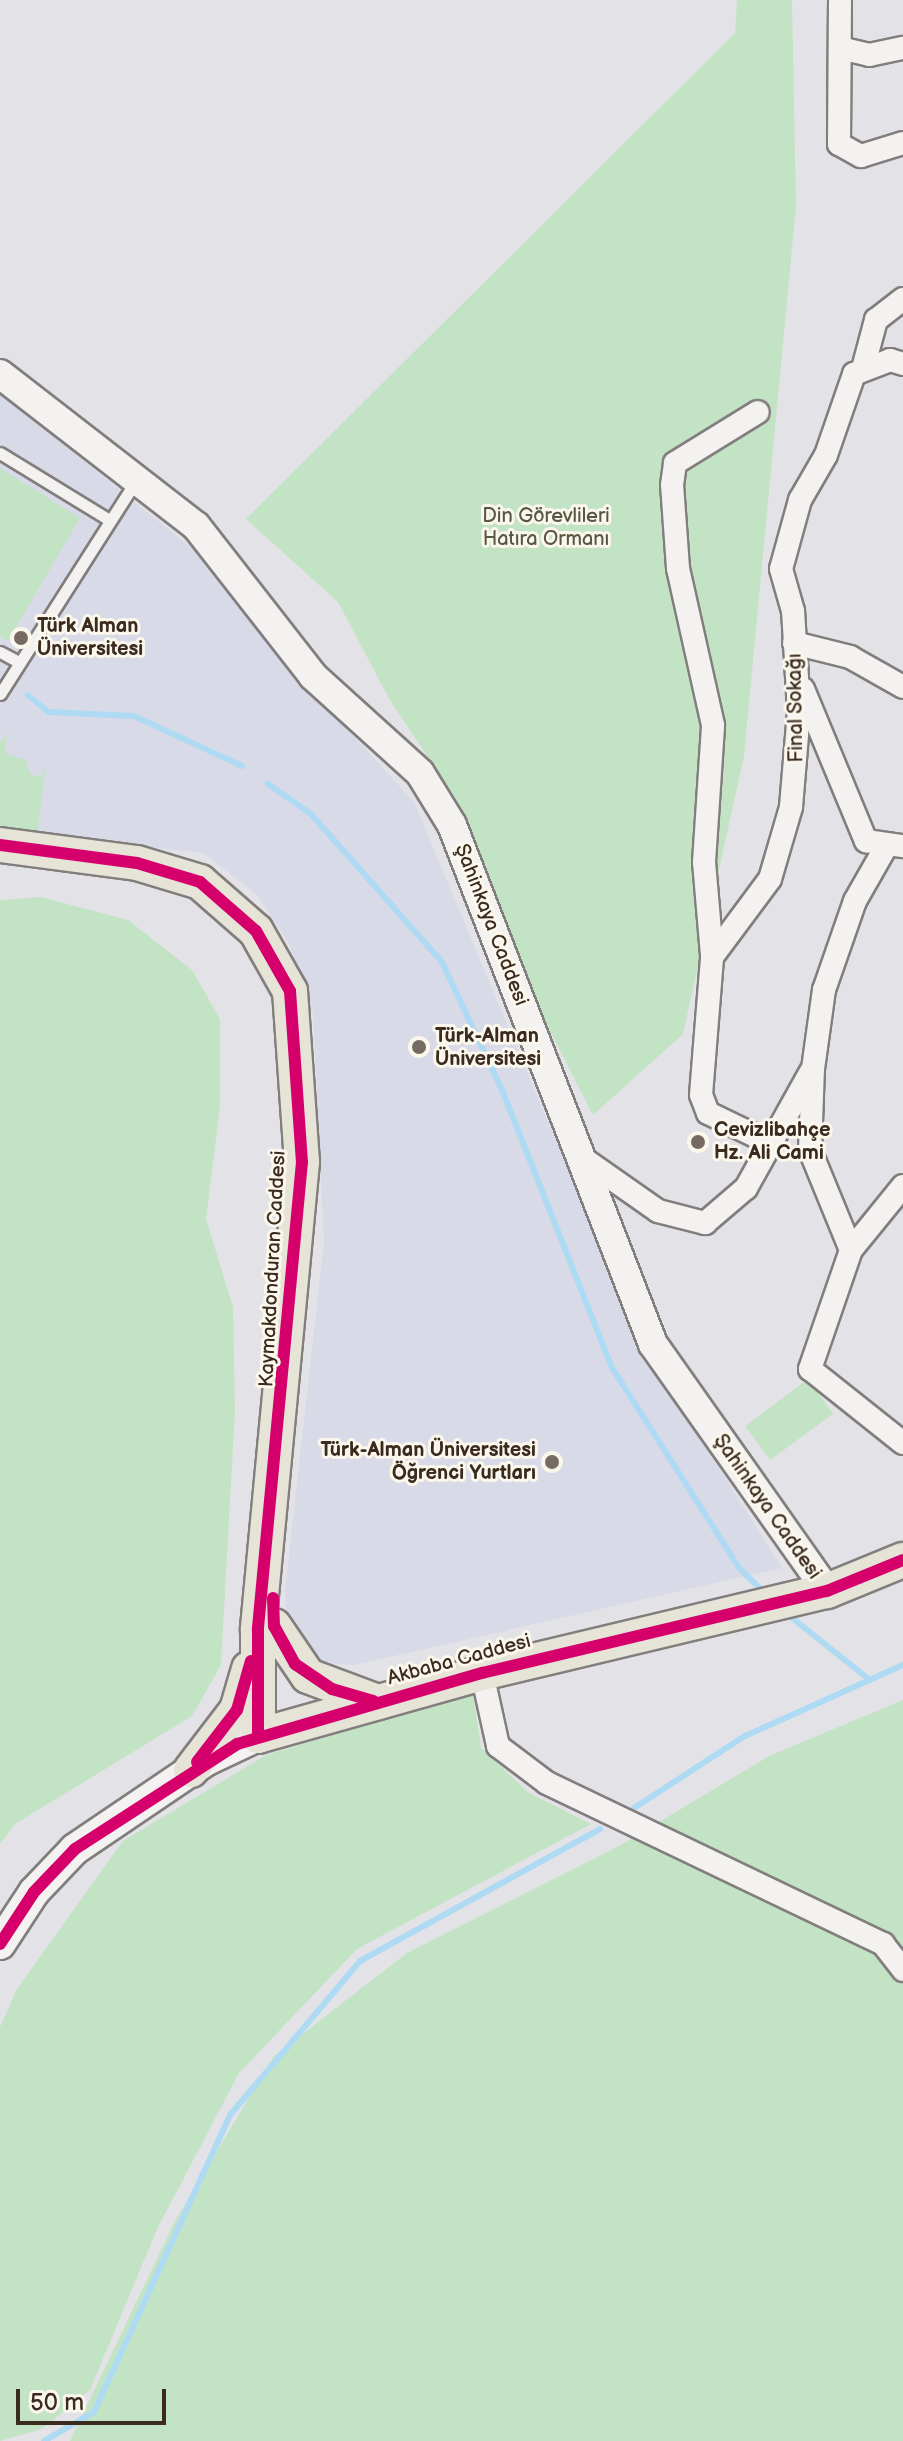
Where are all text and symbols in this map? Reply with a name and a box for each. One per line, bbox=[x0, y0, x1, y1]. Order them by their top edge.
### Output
park label: Din Görevlileri Hatıra Ormanı bbox=[482, 505, 610, 552]
place label: Türk Alman Üniversitesi bbox=[37, 614, 143, 661]
marker: Türk Alman Üniversitesi bbox=[12, 629, 30, 647]
street label: Final Sokağı bbox=[783, 653, 809, 763]
street label: Şahinkaya Caddesi bbox=[449, 841, 533, 1009]
place label: Türk-Alman Üniversitesi bbox=[435, 1024, 541, 1071]
marker: Türk-Alman Üniversitesi bbox=[410, 1038, 428, 1056]
place label: Cevizlibahçe Hz. Ali Cami bbox=[714, 1118, 830, 1165]
marker: Cevizlibahçe Hz. Ali Cami bbox=[689, 1133, 707, 1151]
street label: Kaymakdonduran Caddesi bbox=[255, 1150, 291, 1388]
street label: Şahinkaya Caddesi bbox=[708, 1430, 826, 1584]
place label: Türk-Alman Üniversitesi Öğrenci Yurtları bbox=[320, 1438, 536, 1485]
marker: Türk-Alman Üniversitesi Öğrenci Yurtları bbox=[543, 1453, 561, 1471]
street label: Akbaba Caddesi bbox=[385, 1629, 533, 1691]
scale bar bbox=[20, 2373, 170, 2423]
text: 50 m bbox=[30, 2388, 84, 2417]

